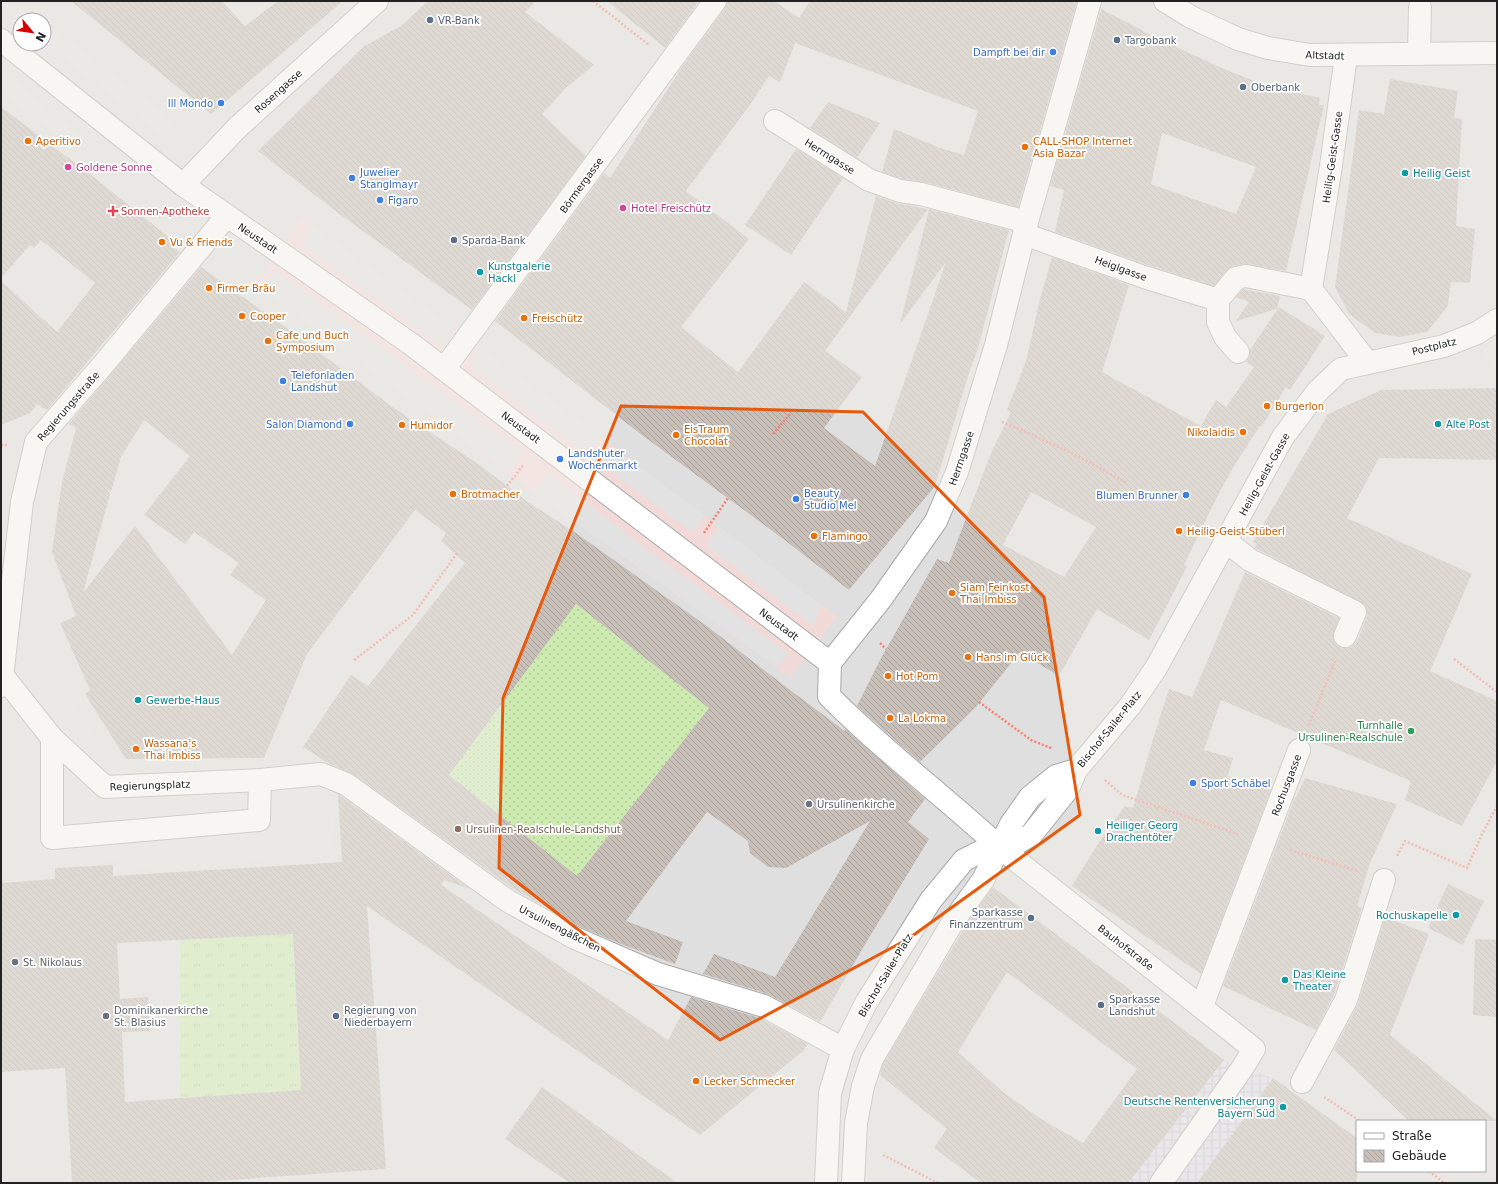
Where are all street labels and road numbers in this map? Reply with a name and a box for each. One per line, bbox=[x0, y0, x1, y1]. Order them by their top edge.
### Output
street label: Altstadt bbox=[1305, 49, 1345, 62]
street label: Rosengasse bbox=[253, 67, 304, 115]
street label: Heilig-Geist-Gasse bbox=[1321, 110, 1344, 204]
street label: Herrngasse bbox=[803, 137, 857, 176]
street label: Börmergasse bbox=[558, 155, 605, 215]
street label: Neustadt bbox=[236, 221, 280, 256]
street label: Heiglgasse bbox=[1093, 254, 1148, 283]
street label: Postplatz bbox=[1411, 336, 1457, 357]
street label: Regierungsstraße bbox=[35, 369, 101, 443]
street label: Neustadt bbox=[499, 409, 542, 446]
street label: Herrngasse bbox=[947, 429, 976, 487]
street label: Heilig-Geist-Gasse bbox=[1237, 431, 1292, 517]
street label: Neustadt bbox=[757, 606, 800, 643]
street label: Bischof-Sailer-Platz bbox=[1075, 689, 1143, 770]
street label: Rochusgasse bbox=[1270, 753, 1303, 818]
street label: Regierungsplatz bbox=[109, 779, 191, 792]
street label: Ursulinengäßchen bbox=[517, 903, 603, 954]
street label: Bauhofstraße bbox=[1096, 922, 1156, 972]
street label: Bischof-Sailer-Platz bbox=[856, 932, 915, 1019]

